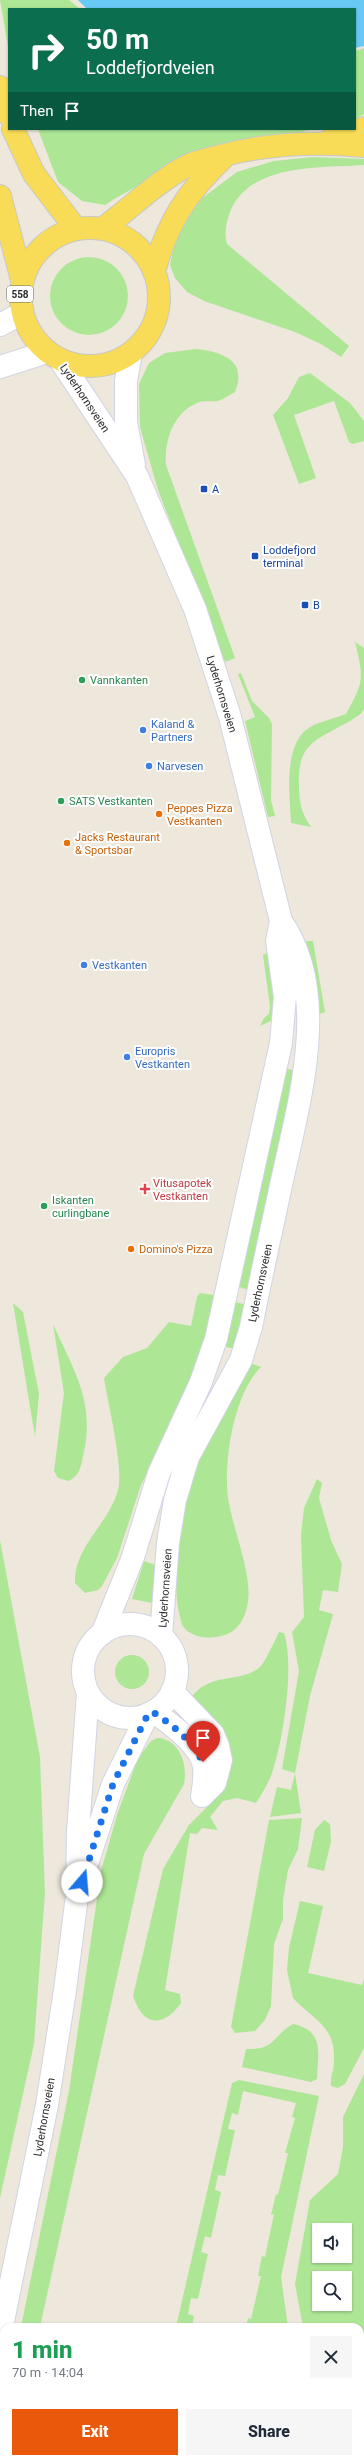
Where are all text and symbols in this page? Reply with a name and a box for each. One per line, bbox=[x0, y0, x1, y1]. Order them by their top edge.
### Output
text: 50 m bbox=[86, 23, 149, 56]
icon: right bbox=[20, 24, 72, 76]
text: Loddefjordveien bbox=[86, 57, 215, 78]
icon: arrive bbox=[61, 100, 83, 122]
text: Then bbox=[20, 102, 53, 120]
road number: 558 bbox=[7, 286, 33, 302]
street label: Lyderhornsveien bbox=[57, 362, 112, 435]
place label: A bbox=[212, 483, 220, 496]
marker: A bbox=[199, 484, 209, 494]
place label: Loddefjord terminal bbox=[263, 544, 316, 570]
marker: Loddefjord terminal bbox=[250, 551, 260, 561]
place label: B bbox=[313, 599, 320, 612]
marker: B bbox=[300, 600, 310, 610]
street label: Lyderhornsveien bbox=[204, 654, 239, 734]
place label: Vannkanten bbox=[90, 674, 148, 687]
marker: Vannkanten bbox=[77, 675, 87, 685]
place label: Kaland & Partners bbox=[151, 718, 195, 744]
marker: Kaland & Partners bbox=[138, 725, 148, 735]
place label: Narvesen bbox=[157, 760, 203, 773]
marker: Narvesen bbox=[144, 761, 154, 771]
place label: SATS Vestkanten bbox=[69, 795, 153, 808]
marker: SATS Vestkanten bbox=[56, 796, 66, 806]
place label: Peppes Pizza Vestkanten bbox=[167, 802, 233, 828]
marker: Peppes Pizza Vestkanten bbox=[154, 809, 164, 819]
place label: Jacks Restaurant & Sportsbar bbox=[75, 831, 160, 857]
marker: Jacks Restaurant & Sportsbar bbox=[62, 838, 72, 848]
place label: Vestkanten bbox=[92, 959, 147, 972]
marker: Vestkanten bbox=[79, 960, 89, 970]
place label: Europris Vestkanten bbox=[135, 1045, 190, 1071]
marker: Europris Vestkanten bbox=[122, 1052, 132, 1062]
place label: Vitusapotek Vestkanten bbox=[153, 1177, 212, 1203]
marker: Vitusapotek Vestkanten bbox=[140, 1184, 150, 1194]
place label: Iskanten curlingbane bbox=[52, 1194, 109, 1220]
marker: Iskanten curlingbane bbox=[39, 1201, 49, 1211]
place label: Domino's Pizza bbox=[139, 1243, 213, 1256]
street label: Lyderhornsveien bbox=[246, 1243, 275, 1323]
marker: Domino's Pizza bbox=[126, 1244, 136, 1254]
street label: Lyderhornsveien bbox=[156, 1548, 175, 1628]
pin bbox=[186, 1721, 220, 1762]
icon: arrive bbox=[192, 1727, 214, 1749]
position arrow bbox=[61, 1861, 103, 1903]
street label: Lyderhornsveien bbox=[31, 2077, 58, 2157]
map controls bbox=[312, 2223, 352, 2311]
button: sound bbox=[312, 2223, 352, 2263]
button: search bbox=[312, 2271, 352, 2311]
text: 1 min bbox=[12, 2336, 73, 2364]
button: close bbox=[310, 2336, 352, 2378]
text: 70 m · 14:04 bbox=[12, 2365, 83, 2380]
button: Exit bbox=[12, 2409, 178, 2455]
button: Share bbox=[186, 2409, 352, 2455]

